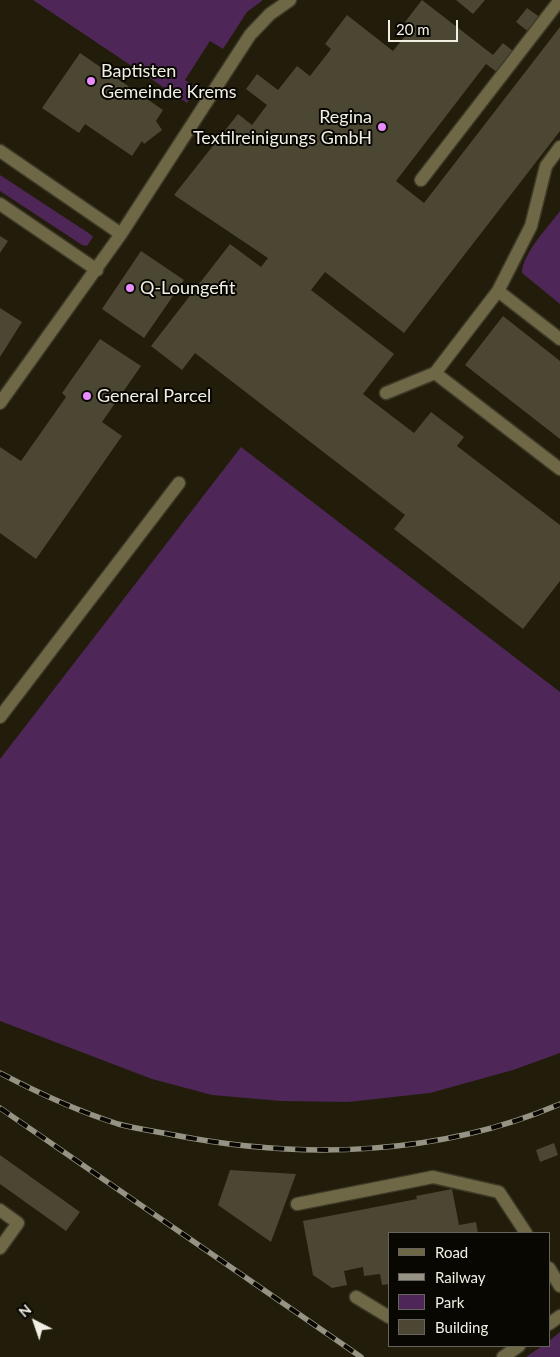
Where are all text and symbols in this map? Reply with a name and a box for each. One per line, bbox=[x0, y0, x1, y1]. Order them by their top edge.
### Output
scale bar bbox=[390, 10, 460, 42]
text: 20 m bbox=[396, 20, 430, 38]
place label: Baptisten Gemeinde Krems bbox=[101, 60, 237, 102]
marker: Baptisten Gemeinde Krems bbox=[85, 75, 97, 87]
place label: Regina Textilreinigungs GmbH bbox=[193, 106, 372, 148]
marker: Regina Textilreinigungs GmbH bbox=[376, 121, 388, 133]
place label: Q-Loungefit bbox=[140, 277, 235, 299]
marker: Q-Loungefit bbox=[124, 282, 136, 294]
place label: General Parcel bbox=[97, 385, 211, 407]
marker: General Parcel bbox=[81, 390, 93, 402]
legend bbox=[388, 1232, 550, 1347]
text: Road bbox=[435, 1243, 468, 1261]
text: Railway bbox=[435, 1268, 486, 1286]
text: Park bbox=[435, 1293, 464, 1311]
north arrow bbox=[10, 1297, 60, 1347]
text: N bbox=[15, 1300, 34, 1320]
text: Building bbox=[435, 1318, 488, 1336]

